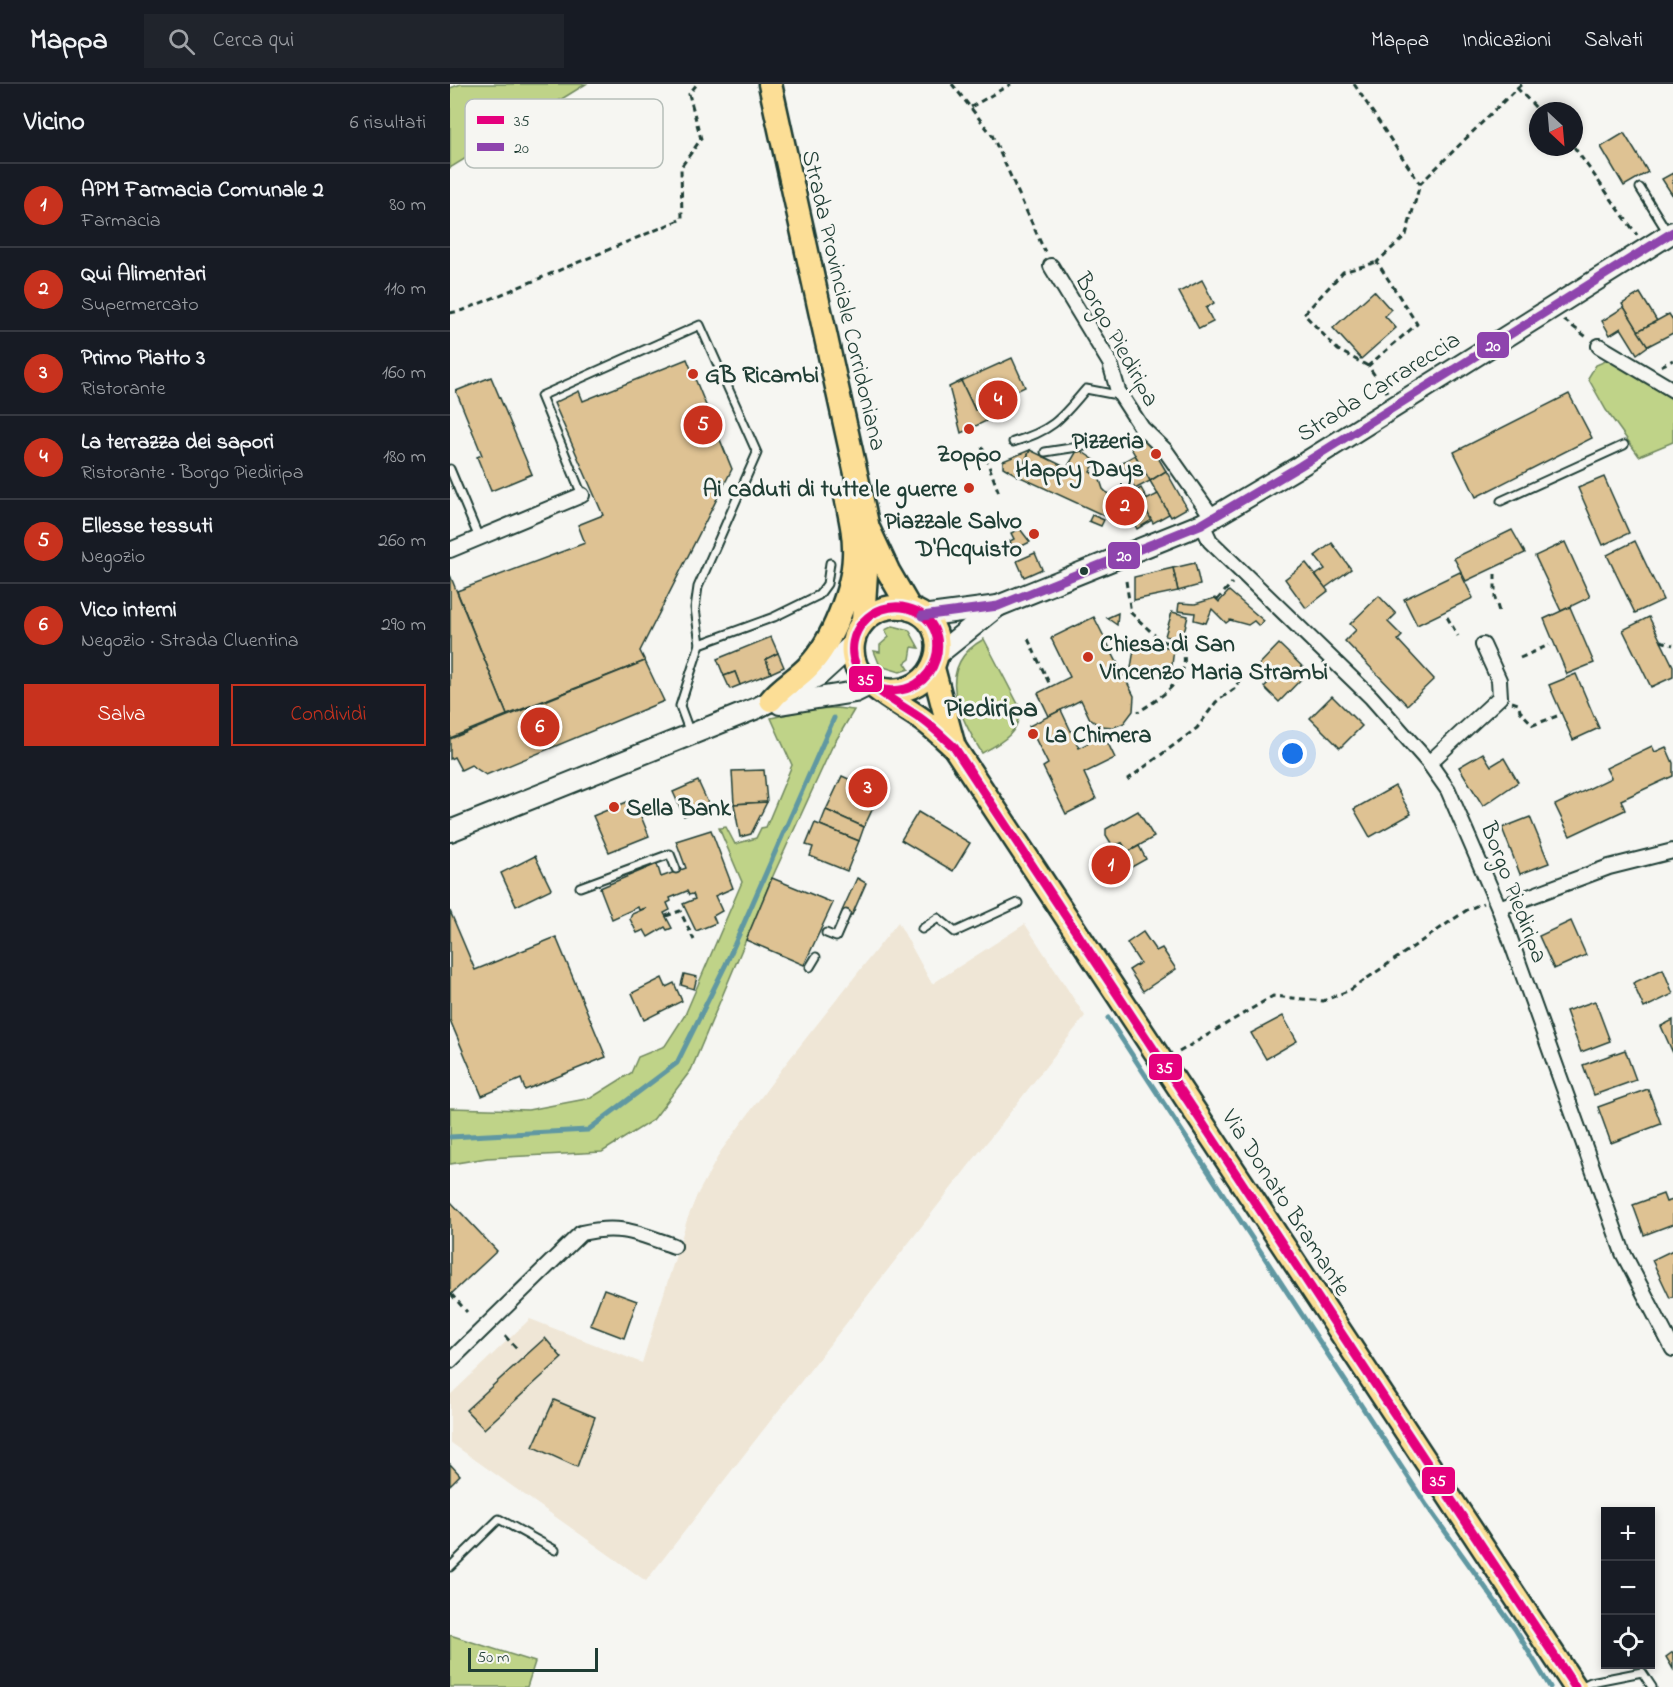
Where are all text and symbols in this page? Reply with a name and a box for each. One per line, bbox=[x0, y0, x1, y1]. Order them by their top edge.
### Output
search box bbox=[144, 14, 564, 68]
text: Mappa bbox=[30, 21, 108, 62]
icon: search bbox=[165, 25, 198, 58]
text: Cerca qui bbox=[213, 25, 294, 57]
text: Mappa bbox=[1371, 26, 1429, 56]
text: Indicazioni bbox=[1462, 26, 1551, 56]
text: Salvati bbox=[1584, 26, 1643, 56]
legend bbox=[465, 99, 663, 168]
north arrow bbox=[1529, 102, 1583, 156]
text: Vicino bbox=[24, 104, 85, 142]
text: 6 risultati bbox=[350, 109, 426, 138]
text: 35 bbox=[514, 110, 530, 134]
text: 20 bbox=[514, 137, 529, 161]
street label: Strada Provinciale Corridoniana bbox=[791, 147, 894, 454]
text: APM Farmacia Comunale 2 bbox=[81, 175, 324, 207]
text: 1 bbox=[40, 191, 47, 220]
text: 80 m bbox=[389, 191, 426, 220]
text: Farmacia bbox=[81, 207, 161, 236]
text: Qui Alimentari bbox=[81, 259, 206, 291]
street label: Borgo Piediripa bbox=[1064, 266, 1167, 414]
text: 2 bbox=[39, 275, 48, 304]
text: 110 m bbox=[384, 275, 426, 304]
text: Supermercato bbox=[81, 291, 199, 320]
street label: Strada Carrareccia bbox=[1291, 324, 1468, 453]
line badge: 20 bbox=[1476, 331, 1510, 359]
text: 20 bbox=[1485, 335, 1501, 359]
text: Primo Piatto 3 bbox=[81, 343, 205, 375]
text: 3 bbox=[39, 359, 48, 388]
text: 160 m bbox=[382, 359, 426, 388]
place label: GB Ricambi bbox=[705, 359, 819, 394]
marker: GB Ricambi bbox=[686, 367, 700, 381]
text: Ristorante bbox=[81, 375, 166, 404]
pin: 4 bbox=[978, 378, 1018, 422]
pin: 5 bbox=[684, 402, 722, 448]
marker: Zoppo bbox=[962, 422, 976, 436]
place label: Pizzeria Happy Days bbox=[1016, 425, 1144, 489]
text: La terrazza dei sapori bbox=[81, 427, 274, 459]
place label: Zoppo bbox=[937, 438, 1001, 473]
text: 4 bbox=[39, 443, 48, 472]
text: 180 m bbox=[383, 443, 426, 472]
marker: Pizzeria Happy Days bbox=[1149, 447, 1163, 461]
text: Ristorante · Borgo Piediripa bbox=[81, 459, 303, 488]
place label: Ai caduti di tutte le guerre bbox=[703, 473, 958, 509]
marker: Ai caduti di tutte le guerre bbox=[962, 481, 976, 495]
pin: 2 bbox=[1106, 484, 1144, 528]
place label: Piazzale Salvo D'Acquisto bbox=[884, 505, 1022, 568]
text: Ellesse tessuti bbox=[81, 511, 213, 543]
text: 5 bbox=[38, 527, 49, 556]
text: 260 m bbox=[378, 527, 426, 556]
marker: Piazzale Salvo D'Acquisto bbox=[1027, 527, 1041, 541]
line badge: 20 bbox=[1107, 541, 1141, 570]
text: Negozio bbox=[81, 543, 145, 572]
text: 20 bbox=[1116, 545, 1132, 569]
unlabelled marker bbox=[1078, 565, 1090, 577]
text: Vico interni bbox=[81, 595, 177, 627]
text: 6 bbox=[39, 611, 48, 640]
text: 290 m bbox=[381, 611, 426, 640]
text: Negozio · Strada Cluentina bbox=[81, 627, 299, 656]
place label: Chiesa di San Vincenzo Maria Strambi bbox=[1099, 628, 1328, 691]
marker: Chiesa di San Vincenzo Maria Strambi bbox=[1081, 650, 1095, 664]
line badge: 35 bbox=[848, 665, 883, 693]
text: 35 bbox=[857, 669, 875, 693]
button: Salva bbox=[24, 684, 219, 746]
button: Condividi bbox=[231, 684, 426, 746]
district label: Piediripa bbox=[944, 690, 1038, 729]
pin: 6 bbox=[520, 704, 560, 750]
place label: La Chimera bbox=[1045, 719, 1152, 754]
marker: La Chimera bbox=[1026, 727, 1040, 741]
your location bbox=[1278, 739, 1307, 768]
pin: 3 bbox=[848, 766, 888, 810]
place label: Sella Bank bbox=[626, 792, 731, 827]
marker: Sella Bank bbox=[607, 800, 621, 814]
street label: Borgo Piediripa bbox=[1469, 816, 1556, 968]
pin: 1 bbox=[1092, 842, 1130, 888]
line badge: 35 bbox=[1148, 1053, 1183, 1081]
text: 35 bbox=[1156, 1057, 1174, 1081]
street label: Via Donato Bramante bbox=[1211, 1102, 1359, 1304]
line badge: 35 bbox=[1421, 1466, 1456, 1495]
text: 35 bbox=[1429, 1470, 1447, 1494]
map controls bbox=[1601, 1507, 1655, 1669]
button: + bbox=[1601, 1507, 1655, 1561]
button: − bbox=[1601, 1561, 1655, 1615]
button: locate bbox=[1601, 1615, 1655, 1669]
scale bar bbox=[468, 1645, 598, 1672]
text: 50 m bbox=[477, 1646, 509, 1670]

